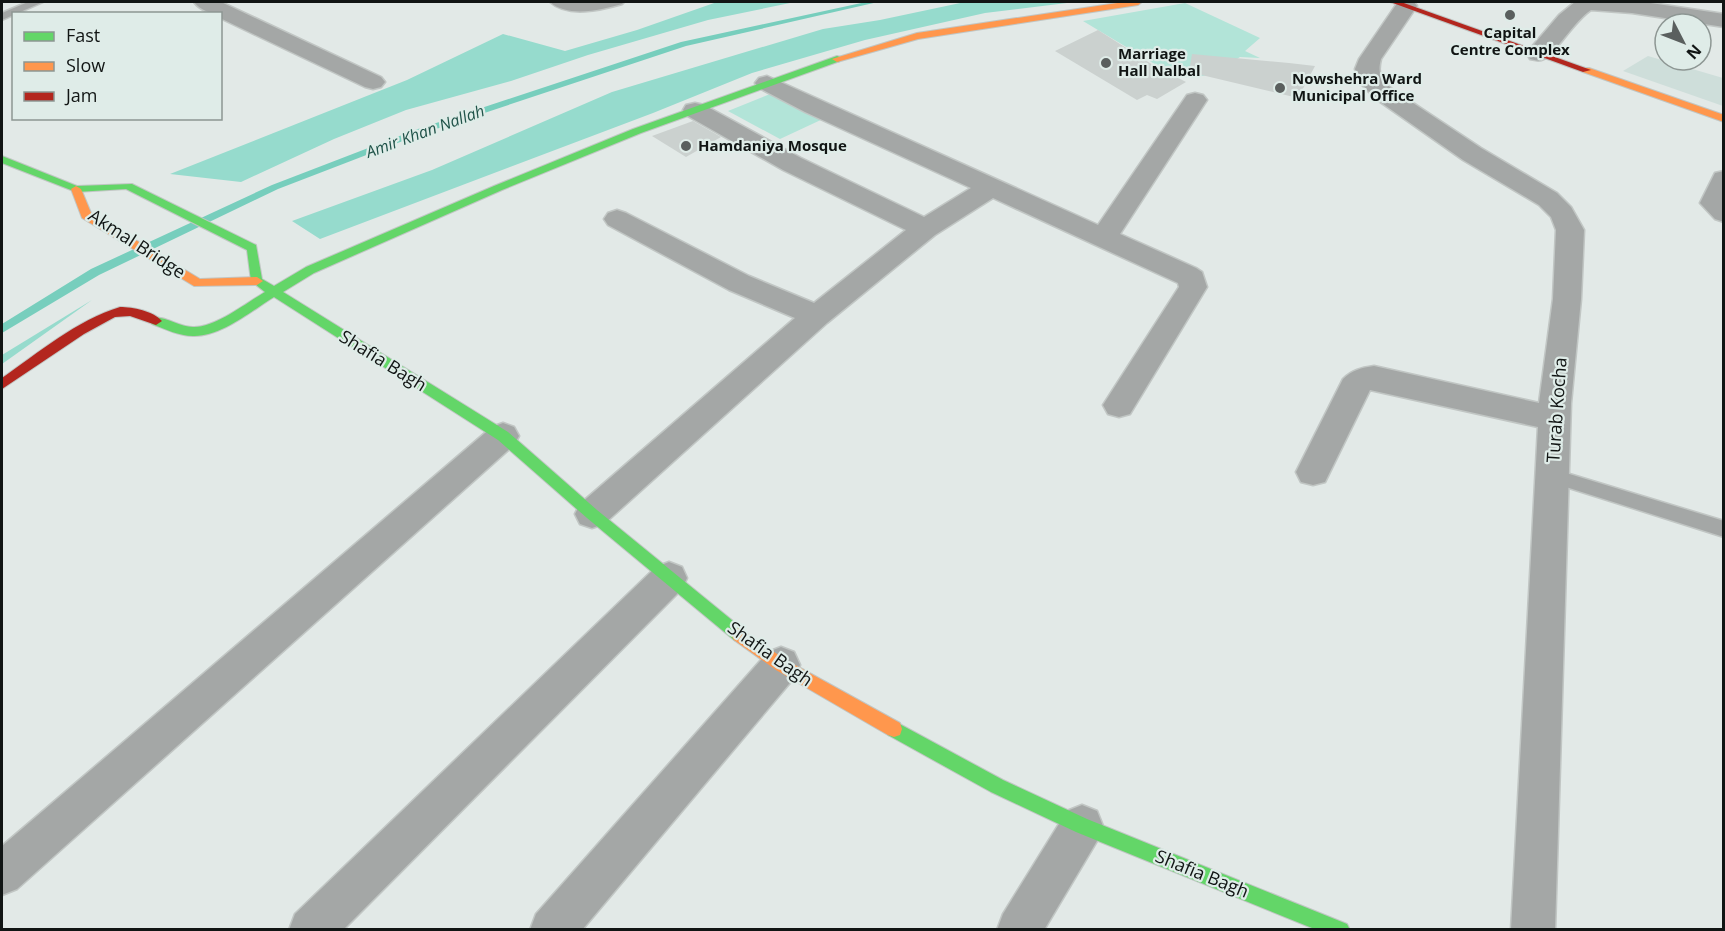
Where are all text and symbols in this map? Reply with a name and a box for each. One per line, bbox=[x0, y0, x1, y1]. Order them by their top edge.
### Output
marker: Capital Centre Complex bbox=[1503, 8, 1517, 22]
legend bbox=[12, 12, 222, 120]
north arrow bbox=[1653, 12, 1713, 72]
place label: Capital Centre Complex bbox=[1450, 22, 1570, 59]
text: Fast bbox=[66, 23, 100, 47]
text: N bbox=[1682, 40, 1707, 64]
place label: Marriage Hall Nalbal bbox=[1118, 43, 1201, 80]
text: Slow bbox=[66, 53, 105, 77]
marker: Marriage Hall Nalbal bbox=[1099, 56, 1113, 70]
place label: Nowshehra Ward Municipal Office bbox=[1292, 68, 1422, 105]
marker: Nowshehra Ward Municipal Office bbox=[1273, 81, 1287, 95]
text: Jam bbox=[64, 83, 98, 107]
water label: Amir Khan Nallah bbox=[362, 99, 487, 163]
place label: Hamdaniya Mosque bbox=[698, 135, 847, 155]
marker: Hamdaniya Mosque bbox=[679, 139, 693, 153]
street label: Akmal Bridge bbox=[84, 203, 191, 283]
street label: Shafia Bagh bbox=[335, 324, 432, 396]
street label: Turab Kocha bbox=[1540, 356, 1572, 463]
street label: Shafia Bagh bbox=[723, 615, 818, 691]
street label: Shafia Bagh bbox=[1152, 843, 1253, 903]

